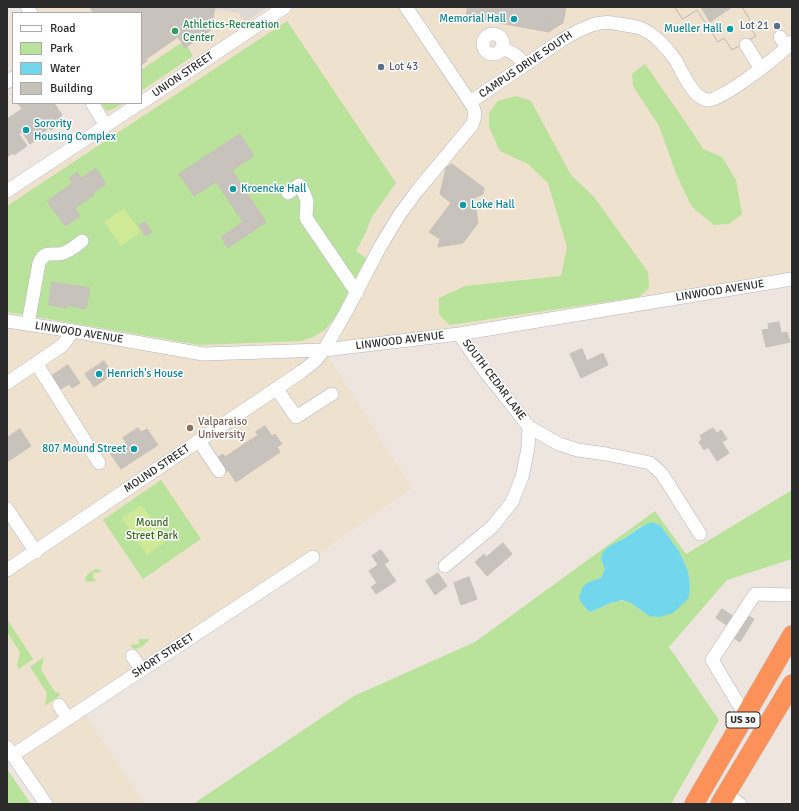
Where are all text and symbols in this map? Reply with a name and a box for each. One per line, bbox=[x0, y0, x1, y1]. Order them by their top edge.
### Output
legend bbox=[12, 12, 142, 104]
place label: Memorial Hall bbox=[439, 12, 506, 26]
marker: Memorial Hall bbox=[509, 14, 519, 24]
place label: Athletics-Recreation Center bbox=[183, 18, 279, 44]
place label: Lot 21 bbox=[740, 19, 769, 33]
text: Road bbox=[50, 21, 76, 36]
marker: Lot 21 bbox=[772, 21, 782, 31]
place label: Mueller Hall bbox=[664, 22, 722, 36]
marker: Mueller Hall bbox=[725, 24, 735, 34]
marker: Athletics-Recreation Center bbox=[170, 26, 180, 36]
street label: CAMPUS DRIVE SOUTH bbox=[477, 29, 575, 101]
text: Park bbox=[50, 41, 73, 56]
street label: UNION STREET bbox=[150, 50, 216, 100]
place label: Lot 43 bbox=[389, 60, 418, 74]
text: Water bbox=[50, 61, 80, 76]
marker: Lot 43 bbox=[376, 62, 386, 72]
text: Building bbox=[50, 81, 93, 96]
place label: Sorority Housing Complex bbox=[34, 117, 116, 143]
marker: Sorority Housing Complex bbox=[21, 125, 31, 135]
place label: Kroencke Hall bbox=[241, 182, 306, 196]
marker: Kroencke Hall bbox=[228, 184, 238, 194]
place label: Loke Hall bbox=[471, 198, 515, 212]
marker: Loke Hall bbox=[458, 200, 468, 210]
street label: LINWOOD AVENUE bbox=[675, 277, 765, 305]
street label: LINWOOD AVENUE bbox=[34, 319, 124, 347]
street label: LINWOOD AVENUE bbox=[355, 329, 445, 353]
street label: SOUTH CEDAR LANE bbox=[459, 337, 529, 423]
place label: Henrich's House bbox=[107, 367, 183, 381]
marker: Henrich's House bbox=[94, 369, 104, 379]
place label: Valparaiso University bbox=[198, 415, 247, 441]
marker: Valparaiso University bbox=[185, 423, 195, 433]
place label: 807 Mound Street bbox=[42, 442, 126, 456]
street label: MOUND STREET bbox=[122, 442, 192, 496]
marker: 807 Mound Street bbox=[129, 444, 139, 454]
park label: Mound Street Park bbox=[126, 516, 178, 542]
street label: SHORT STREET bbox=[130, 631, 196, 681]
road number: US 30 bbox=[726, 712, 760, 728]

